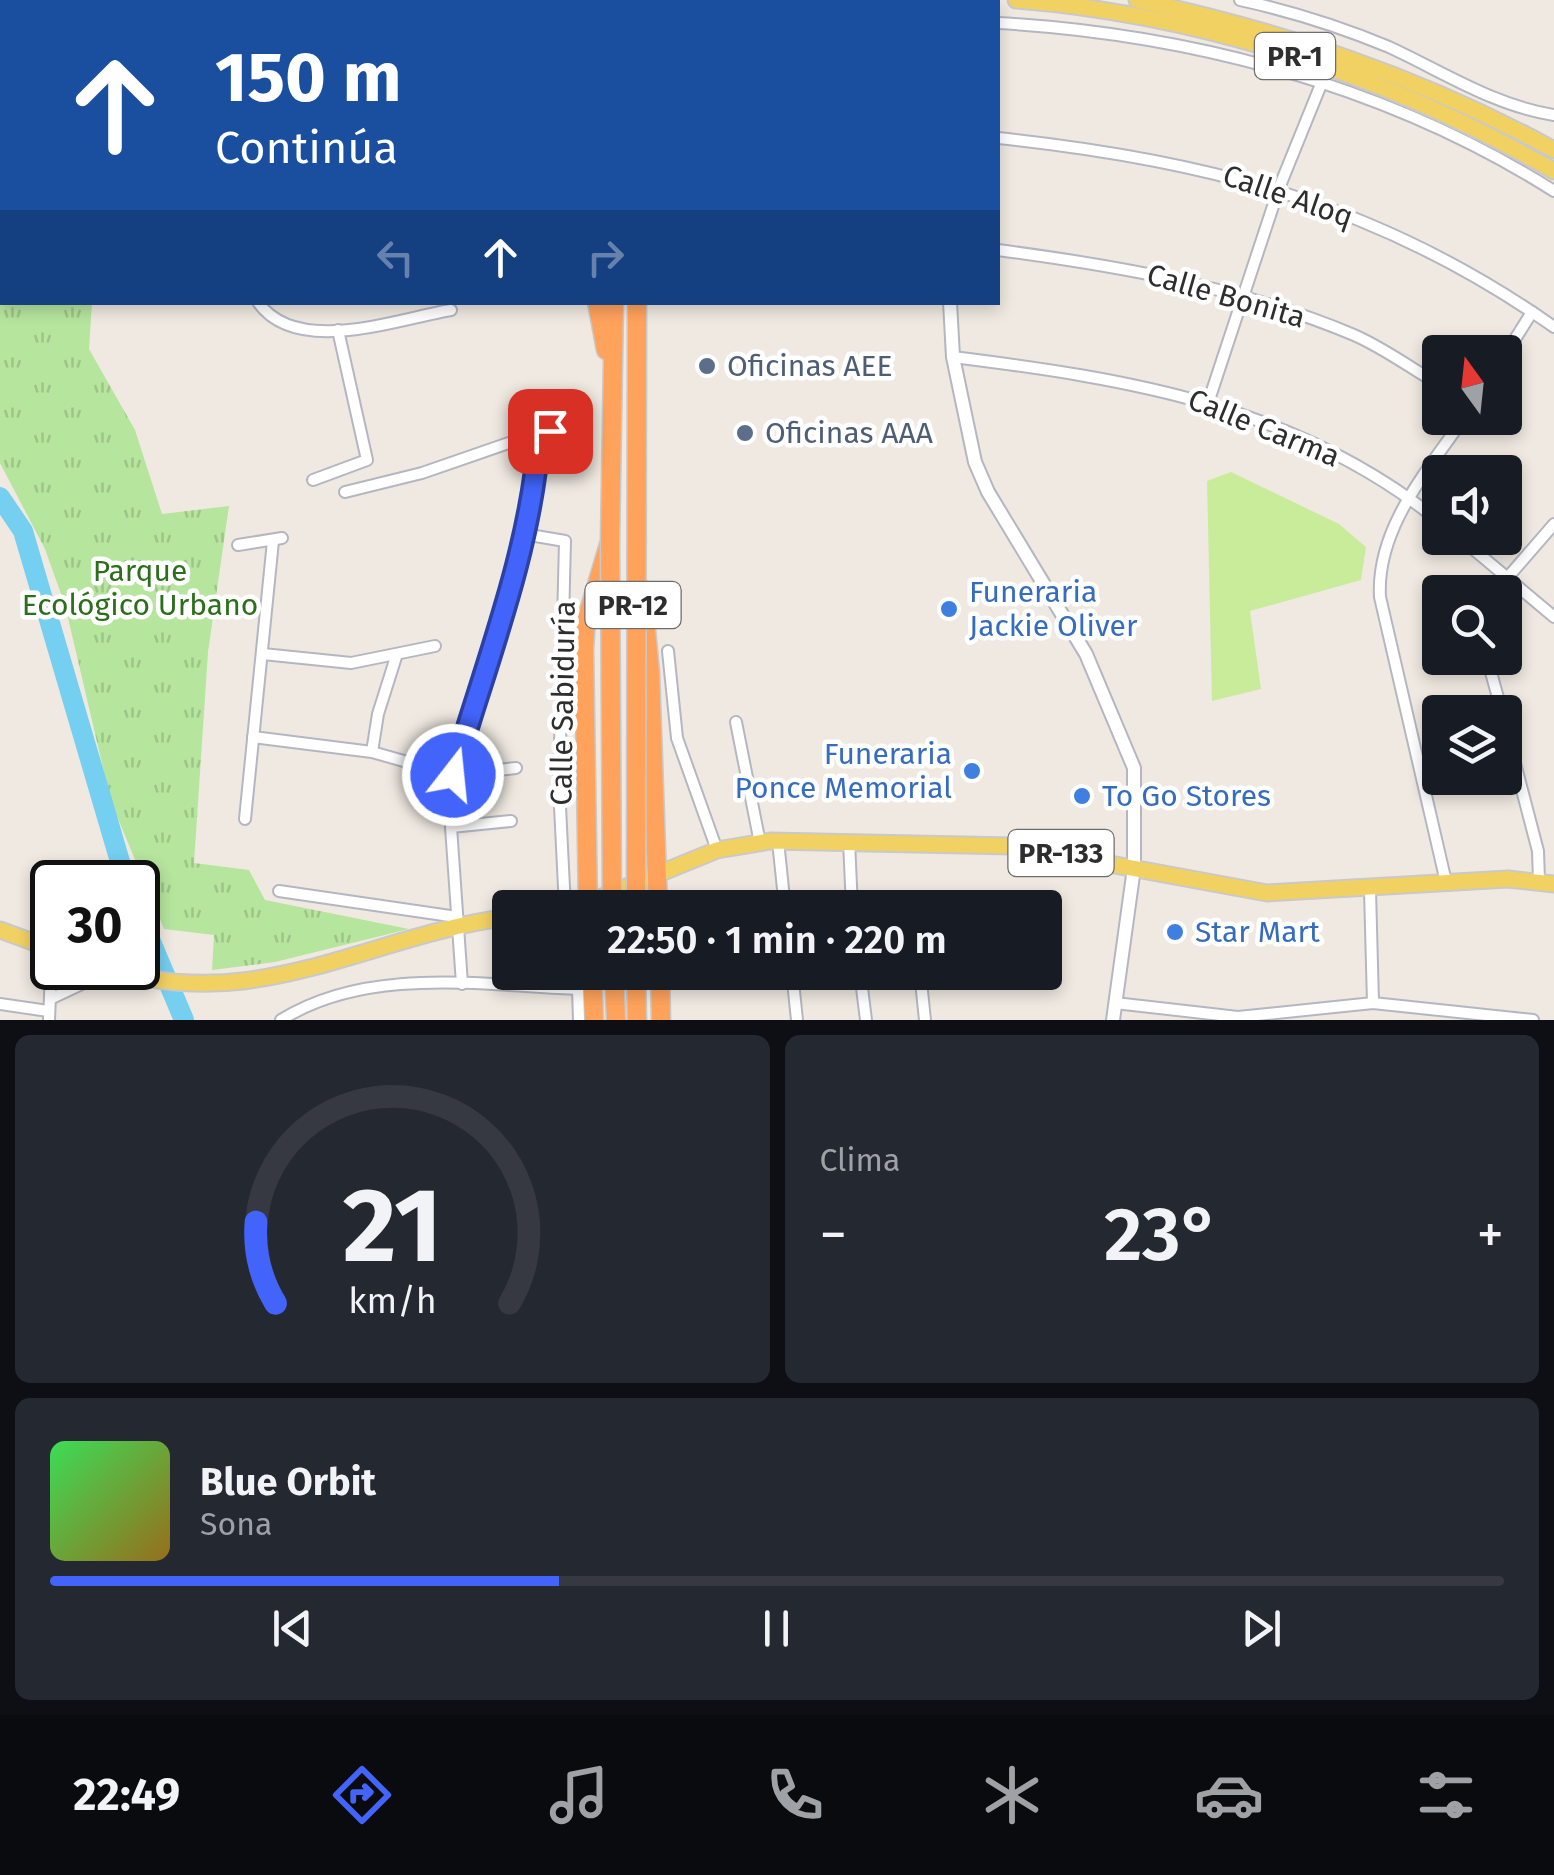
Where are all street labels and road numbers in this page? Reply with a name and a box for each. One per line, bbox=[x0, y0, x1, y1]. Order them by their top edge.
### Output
road number: PR-1 bbox=[1255, 33, 1335, 79]
street label: Calle Aloq bbox=[1218, 157, 1358, 235]
street label: Calle Bonita bbox=[1143, 256, 1309, 336]
street label: Calle Carma bbox=[1183, 381, 1345, 475]
road number: PR-12 bbox=[586, 582, 680, 628]
street label: Calle Sabiduría bbox=[543, 600, 583, 806]
road number: PR-133 bbox=[1008, 830, 1114, 876]

